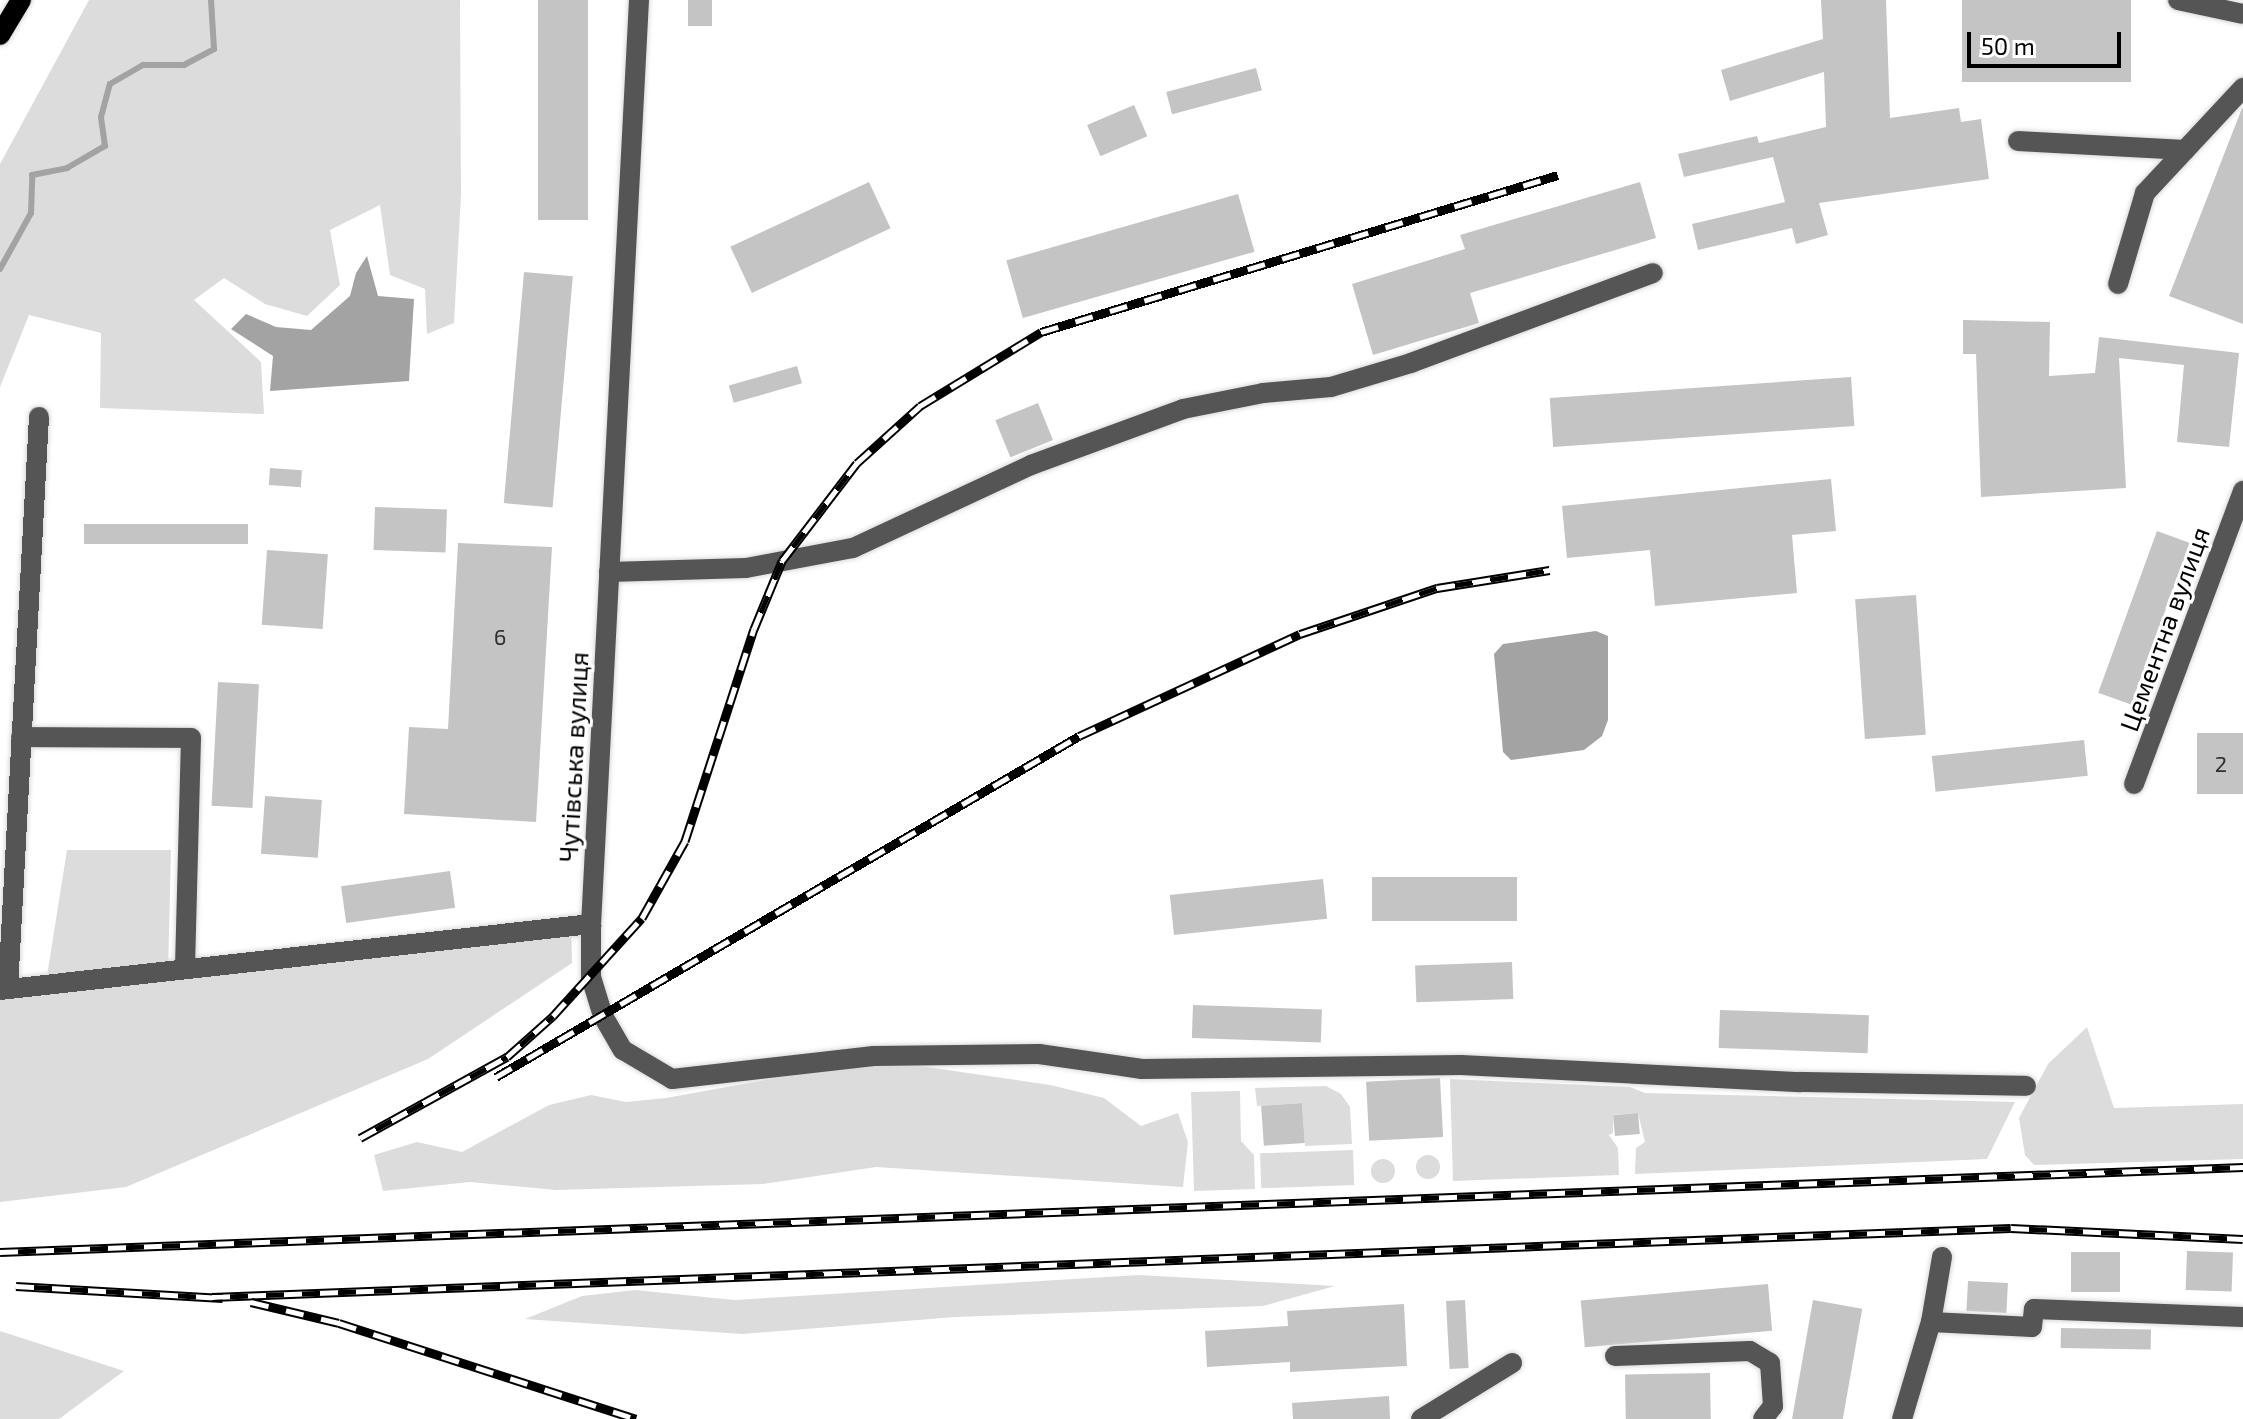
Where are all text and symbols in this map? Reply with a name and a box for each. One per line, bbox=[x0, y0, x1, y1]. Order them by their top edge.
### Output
scale bar bbox=[1971, 16, 2125, 66]
text: 50 m bbox=[1981, 31, 2035, 60]
street label: Цементна вулиця bbox=[2113, 523, 2215, 735]
house number: 6 bbox=[494, 624, 506, 650]
street label: Чутівська вулиця bbox=[552, 651, 594, 863]
house number: 2 bbox=[2215, 751, 2227, 777]

